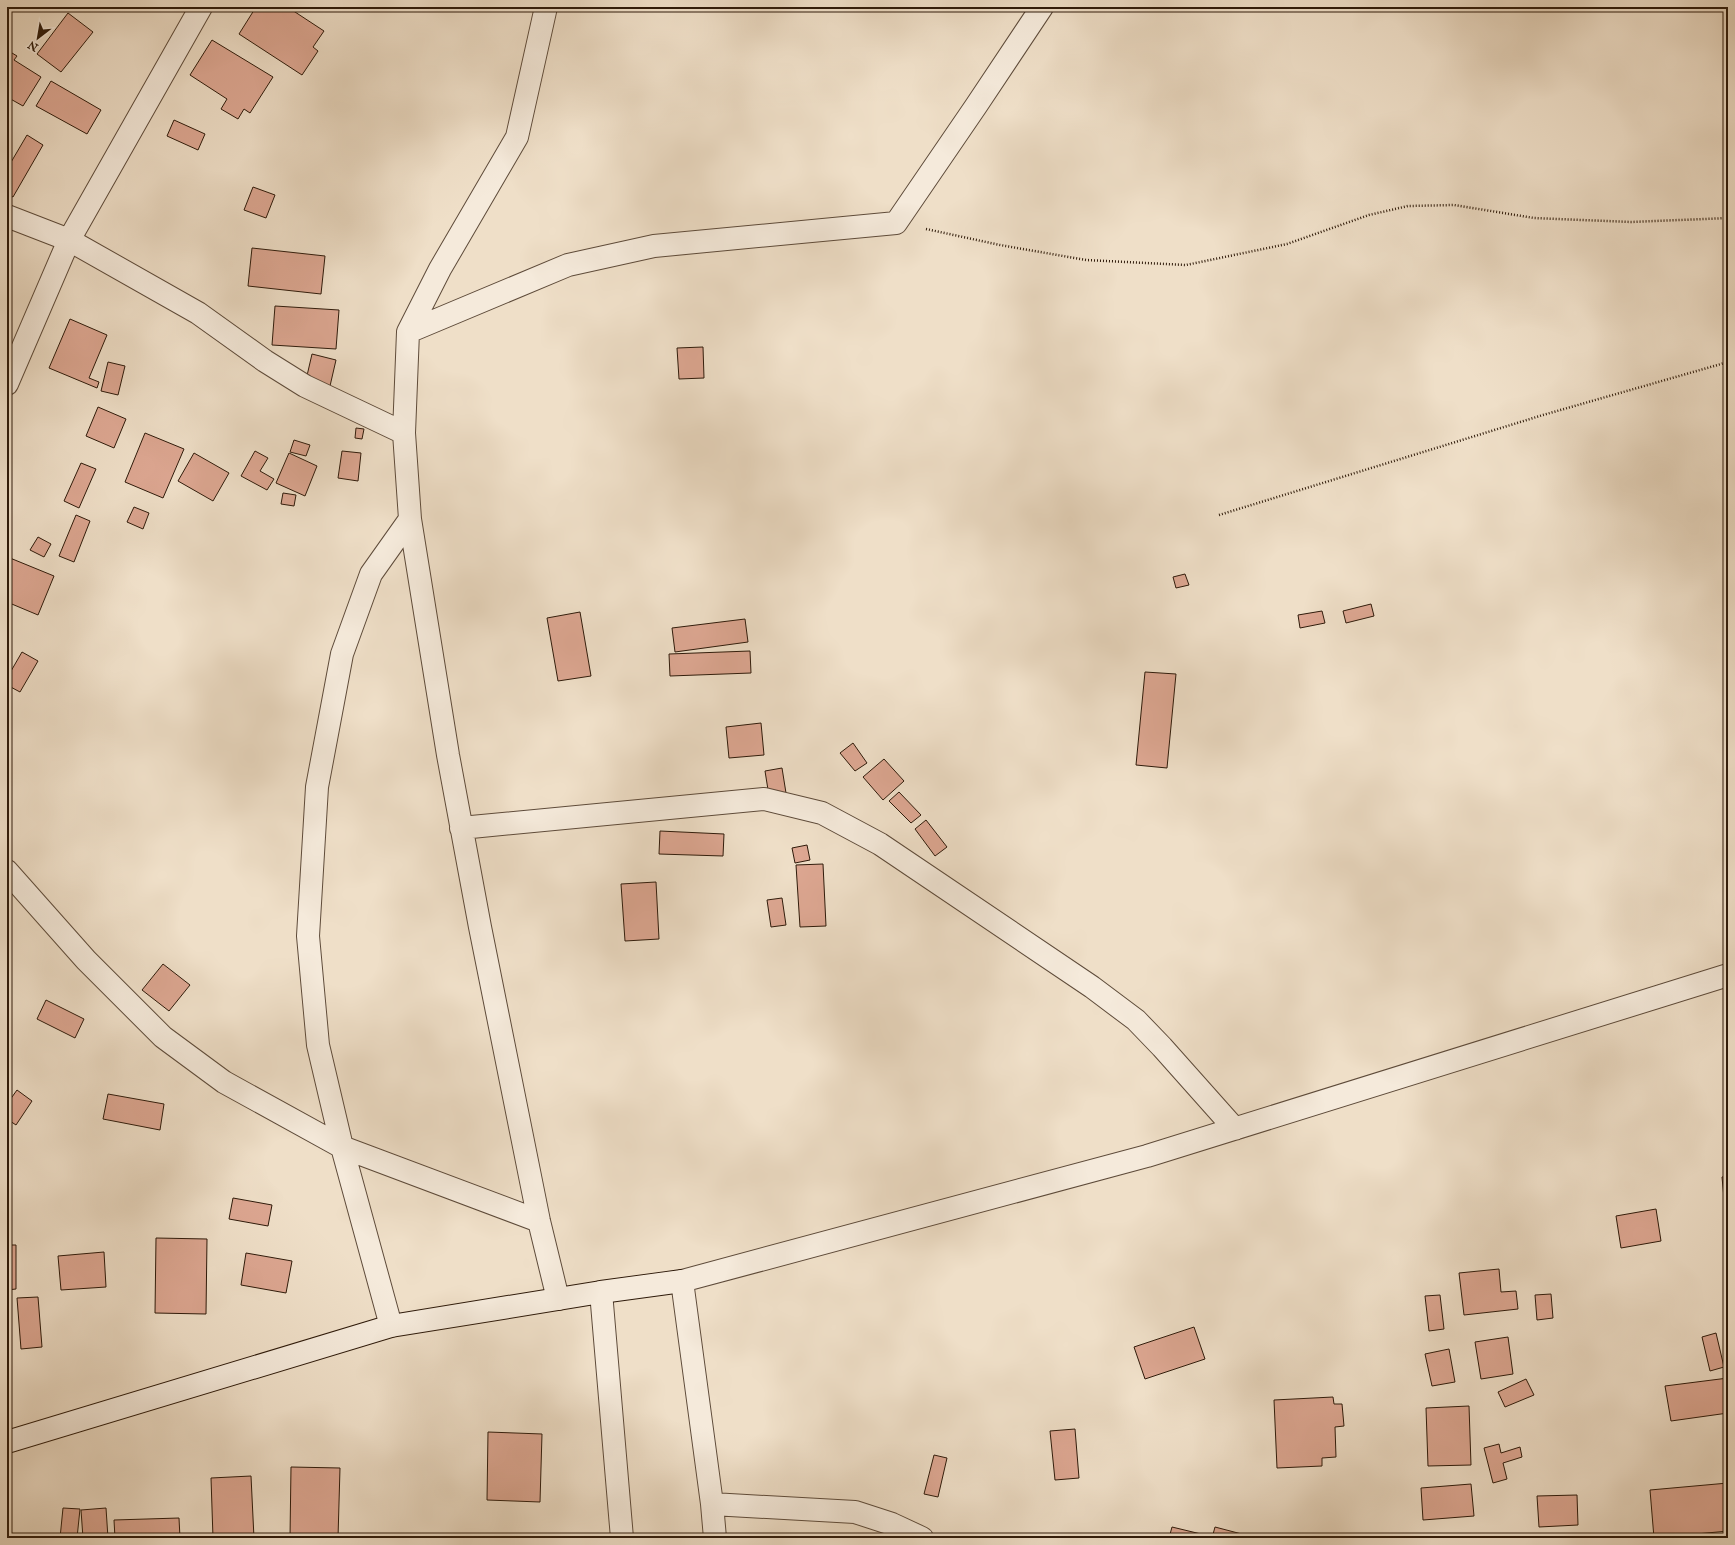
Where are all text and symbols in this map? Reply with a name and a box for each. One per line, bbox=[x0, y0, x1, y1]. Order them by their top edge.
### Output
north arrow bbox=[18, 18, 58, 58]
text: N bbox=[25, 37, 42, 55]

